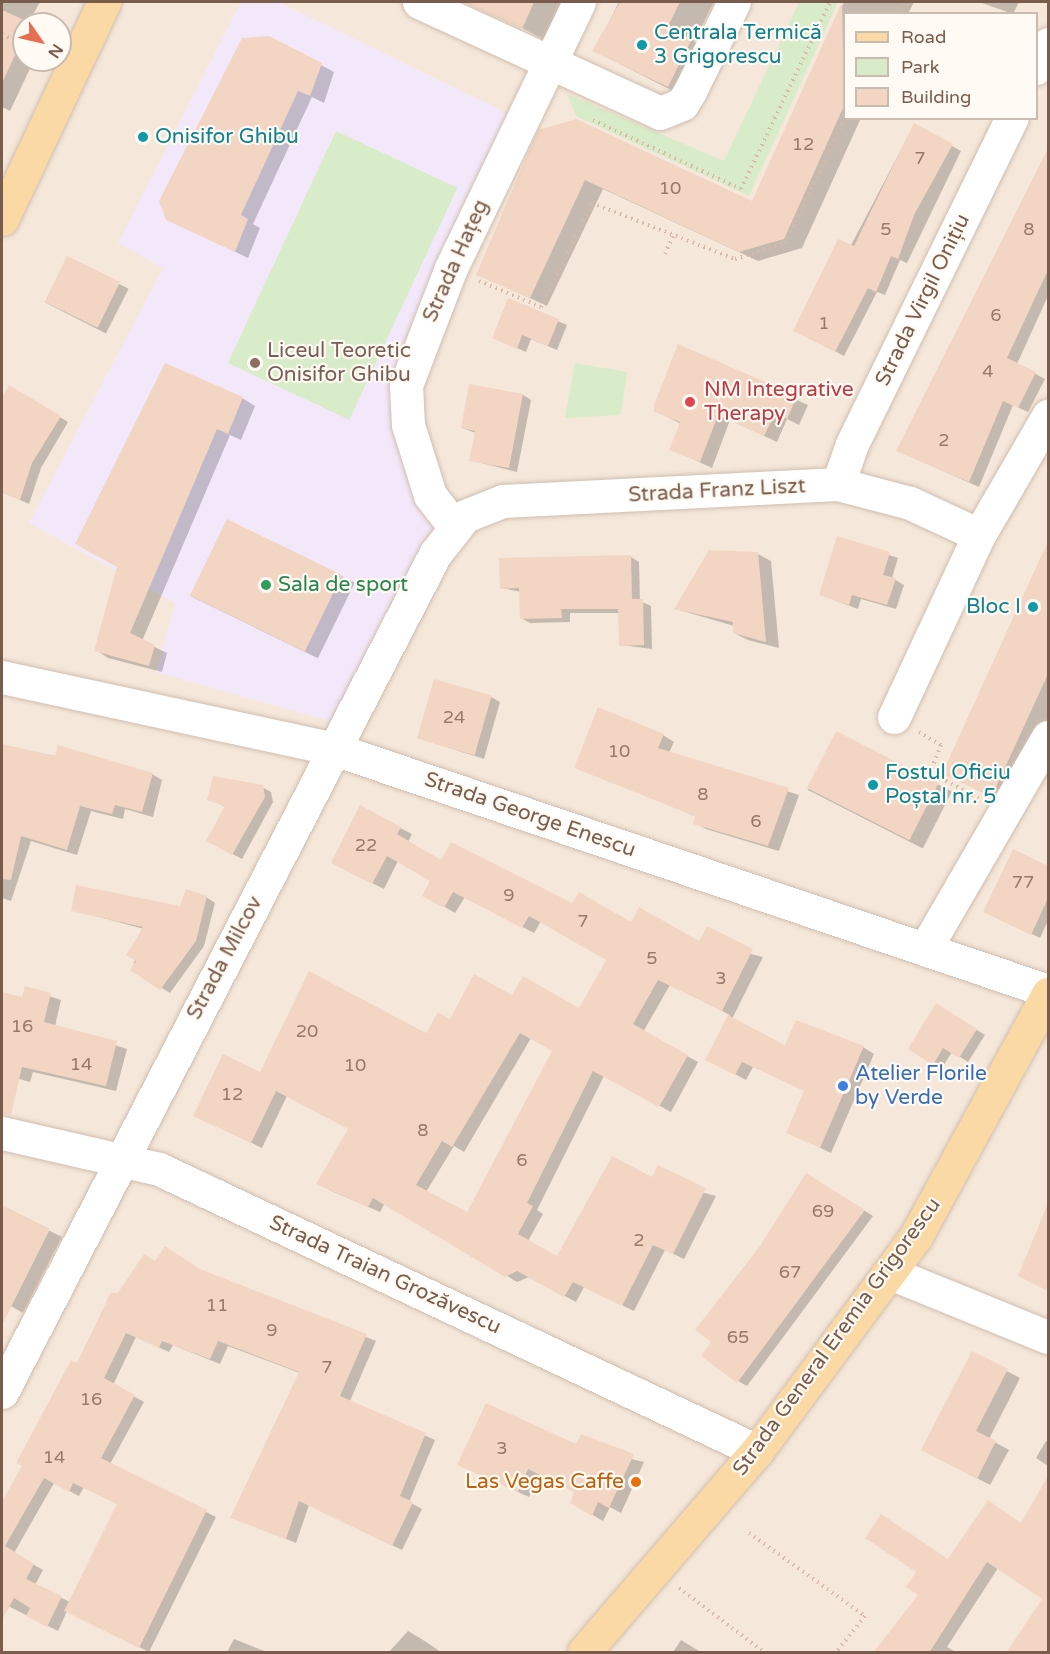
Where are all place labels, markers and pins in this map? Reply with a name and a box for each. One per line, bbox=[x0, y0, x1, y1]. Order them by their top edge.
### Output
place label: Centrala Termică 3 Grigorescu bbox=[654, 20, 822, 70]
marker: Centrala Termică 3 Grigorescu bbox=[635, 38, 649, 52]
place label: Onisifor Ghibu bbox=[155, 124, 299, 150]
marker: Onisifor Ghibu bbox=[136, 130, 150, 144]
place label: Liceul Teoretic Onisifor Ghibu bbox=[267, 338, 411, 388]
marker: Liceul Teoretic Onisifor Ghibu bbox=[248, 356, 262, 370]
place label: NM Integrative Therapy bbox=[704, 377, 854, 427]
marker: NM Integrative Therapy bbox=[681, 393, 699, 411]
place label: Sala de sport bbox=[278, 572, 408, 598]
marker: Sala de sport bbox=[259, 578, 273, 592]
place label: Bloc I bbox=[966, 594, 1021, 620]
marker: Bloc I bbox=[1026, 600, 1040, 614]
place label: Fostul Oficiu Poștal nr. 5 bbox=[885, 760, 1011, 810]
marker: Fostul Oficiu Poștal nr. 5 bbox=[866, 778, 880, 792]
place label: Atelier Florile by Verde bbox=[855, 1061, 987, 1111]
marker: Atelier Florile by Verde bbox=[836, 1079, 850, 1093]
place label: Las Vegas Caffe bbox=[465, 1469, 624, 1495]
marker: Las Vegas Caffe bbox=[629, 1475, 643, 1489]

